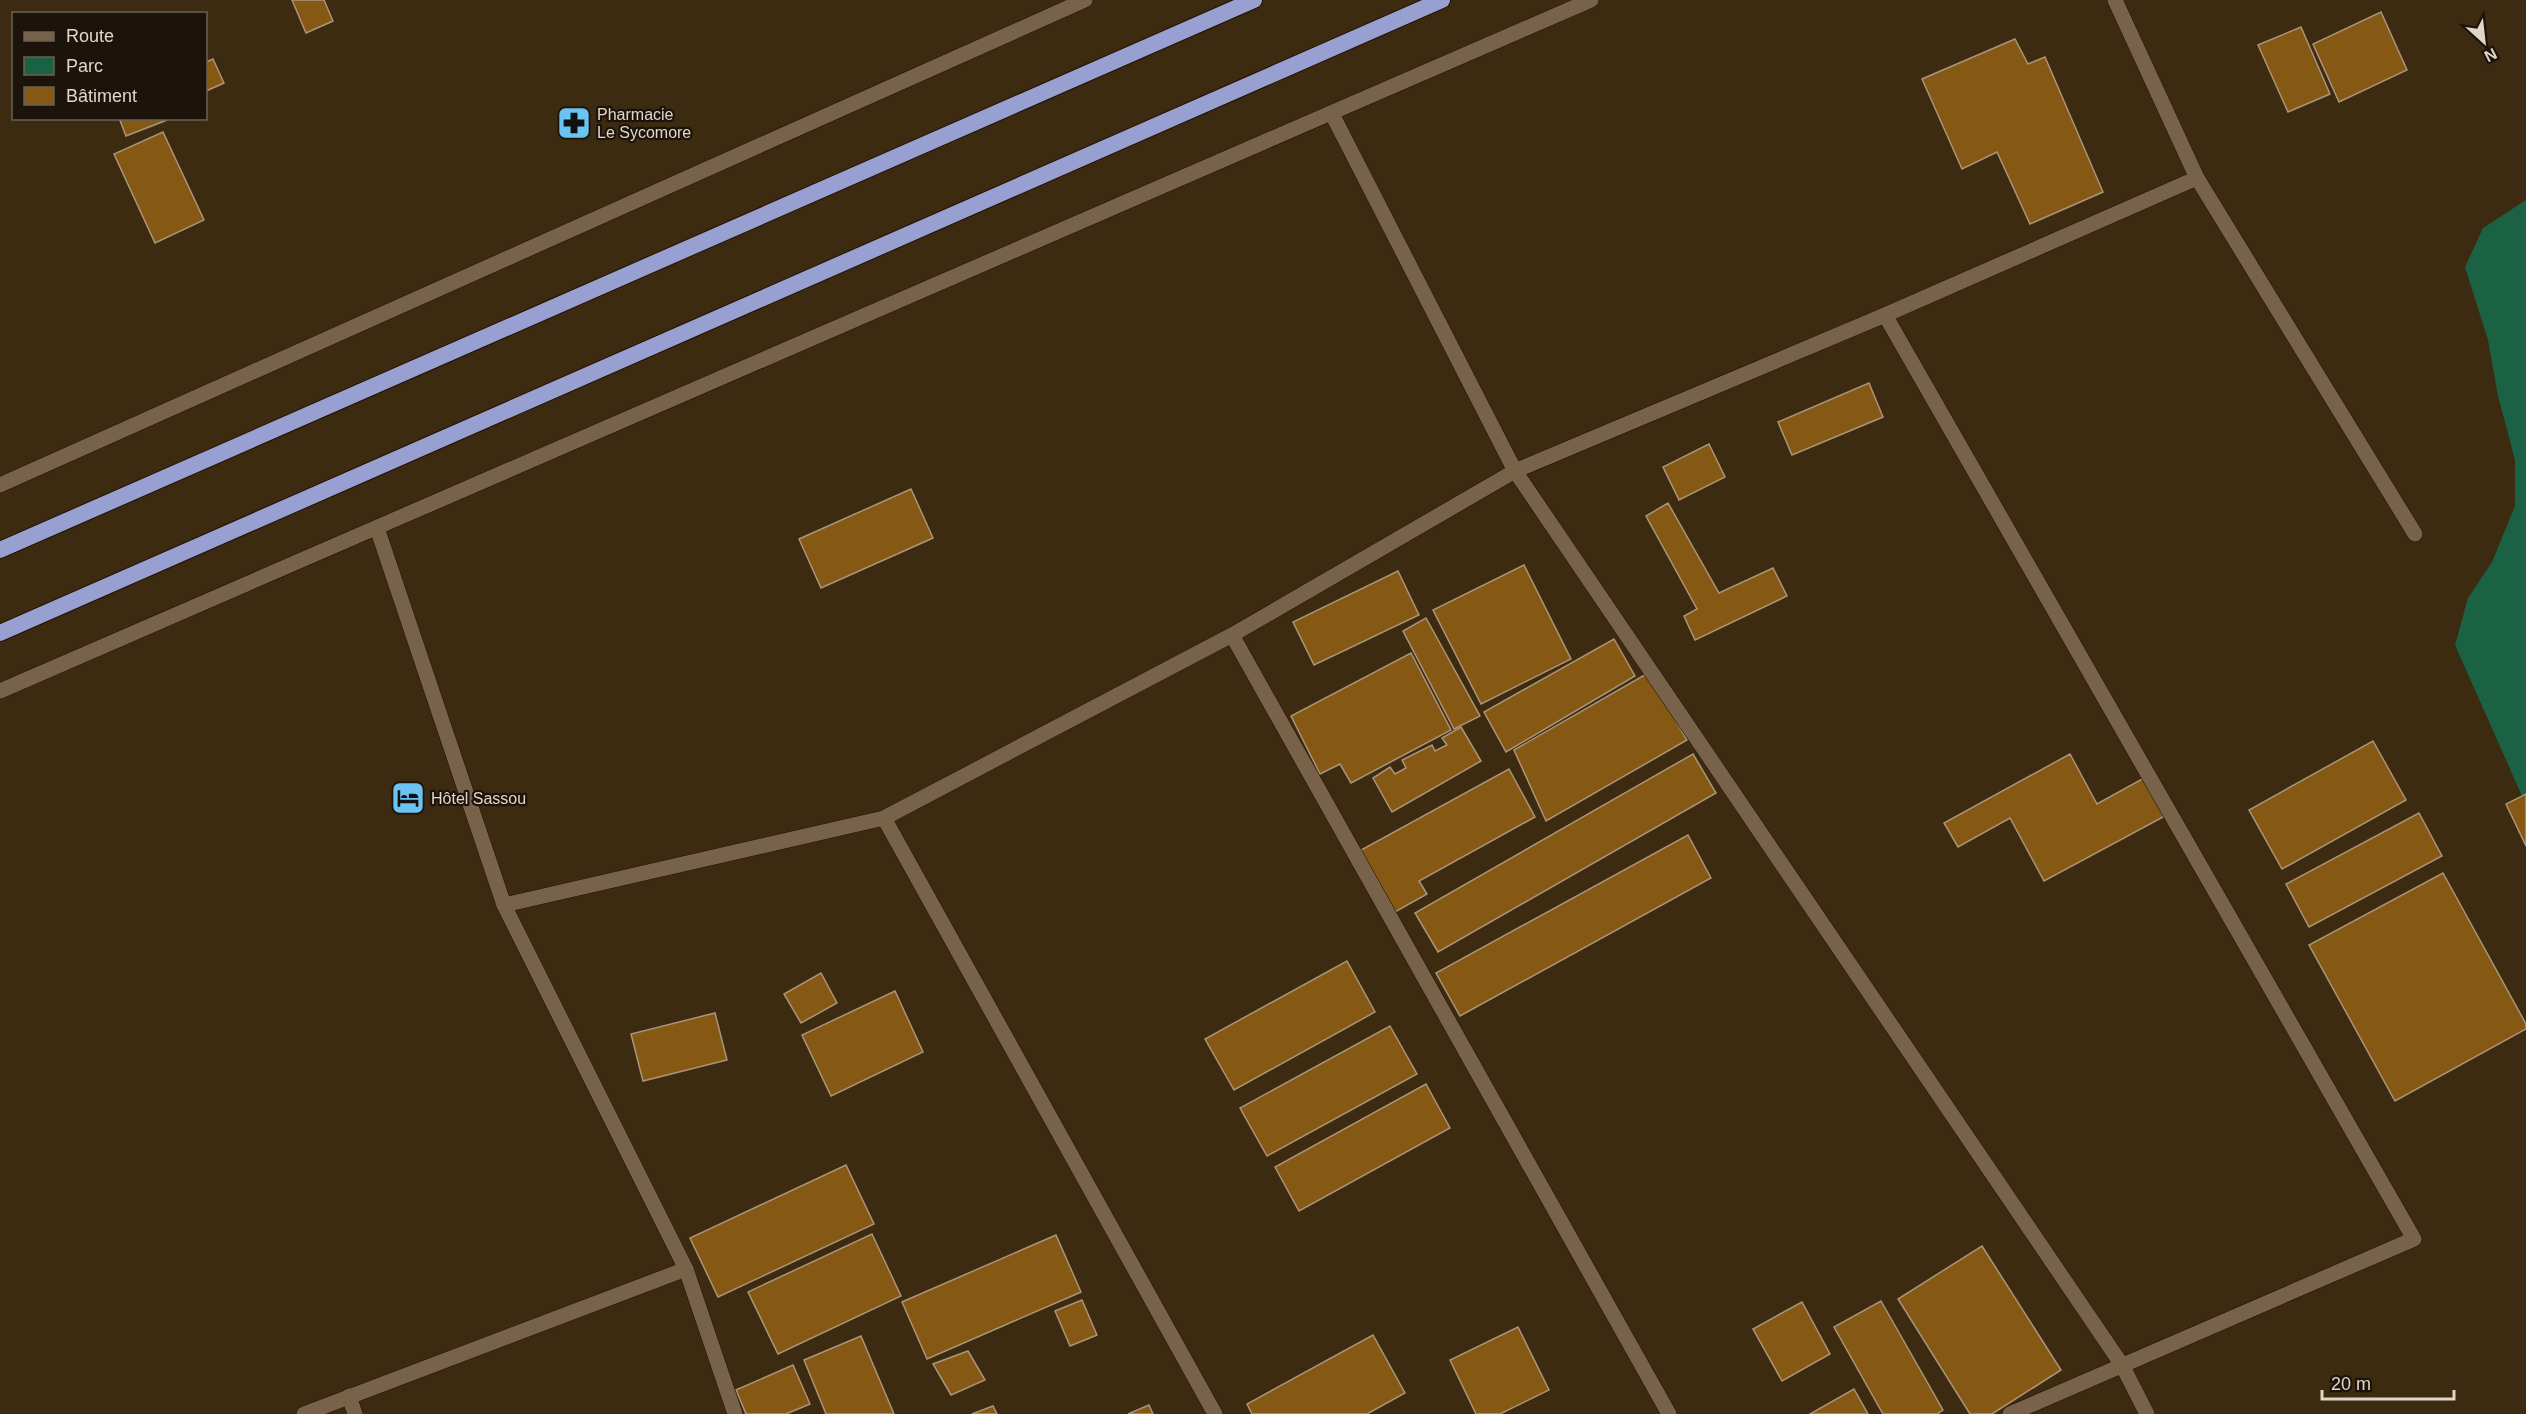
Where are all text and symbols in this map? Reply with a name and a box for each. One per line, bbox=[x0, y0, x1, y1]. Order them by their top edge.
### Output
legend bbox=[12, 12, 207, 120]
north arrow bbox=[2454, 12, 2514, 72]
text: Route bbox=[66, 26, 114, 46]
text: N bbox=[2482, 45, 2500, 65]
text: Parc bbox=[66, 56, 103, 76]
text: Bâtiment bbox=[66, 86, 137, 106]
pharmacy icon: Pharmacie Le Sycomore bbox=[556, 105, 592, 141]
place label: Pharmacie Le Sycomore bbox=[597, 106, 691, 141]
hotel icon: Hôtel Sassou bbox=[390, 780, 426, 816]
place label: Hôtel Sassou bbox=[431, 790, 526, 807]
scale bar bbox=[2322, 1363, 2454, 1401]
text: 20 m bbox=[2331, 1374, 2371, 1394]

